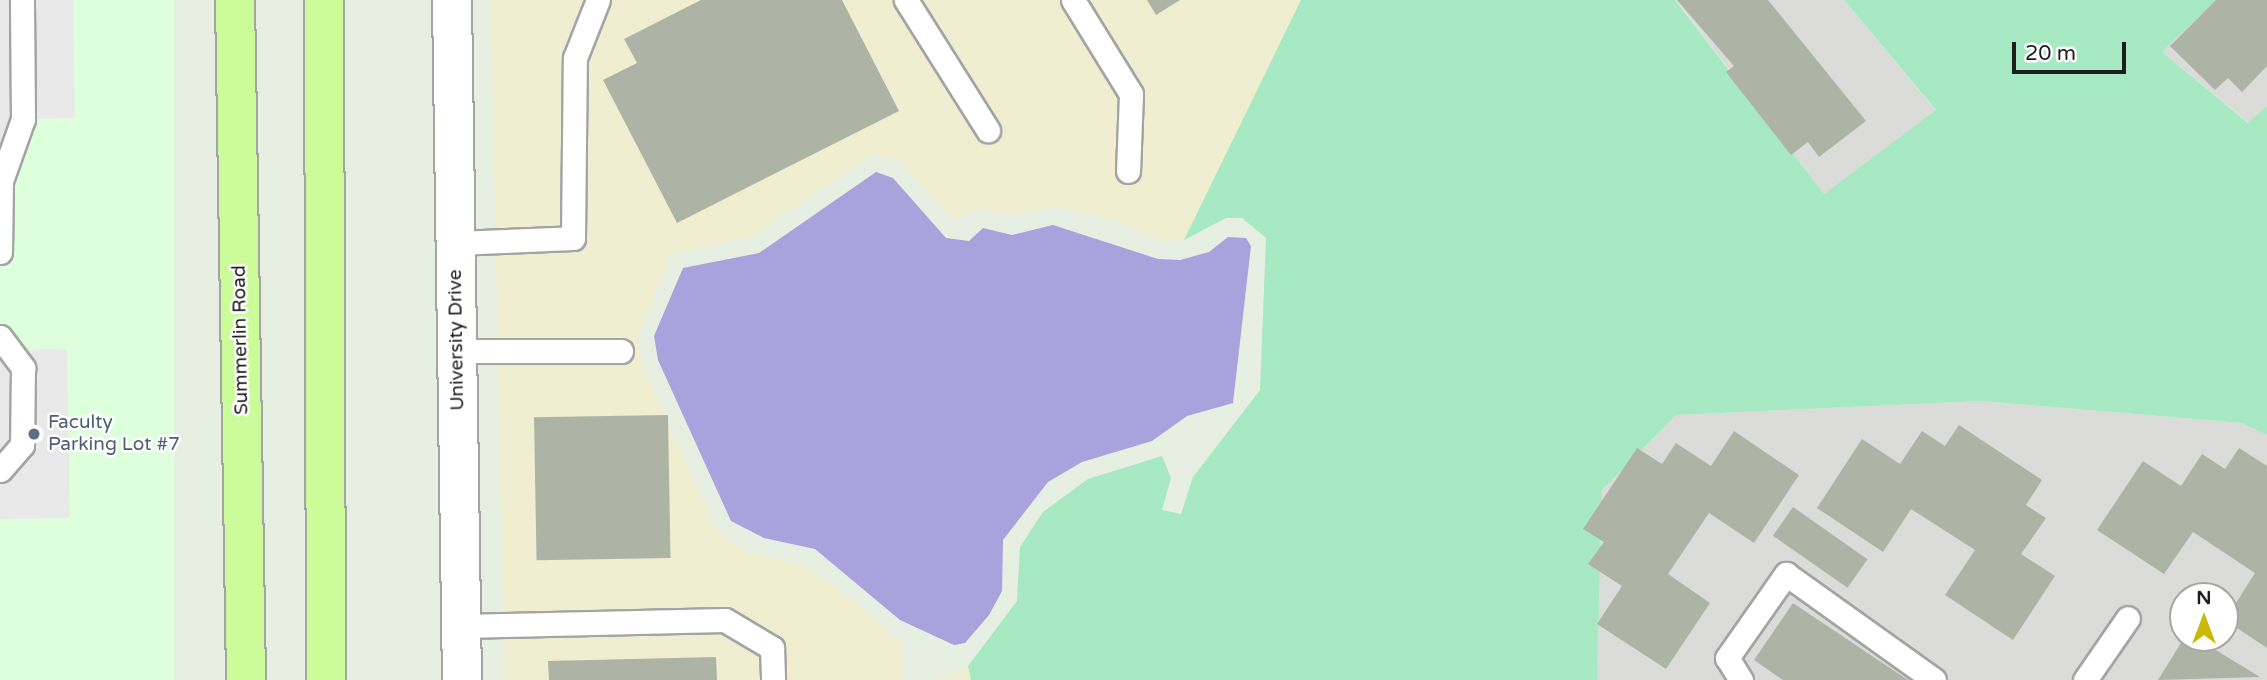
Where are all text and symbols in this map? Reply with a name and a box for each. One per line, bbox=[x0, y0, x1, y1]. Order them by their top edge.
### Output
scale bar bbox=[2015, 28, 2129, 72]
text: 20 m bbox=[2025, 41, 2076, 66]
street label: Summerlin Road bbox=[228, 265, 254, 415]
street label: University Drive bbox=[444, 269, 470, 411]
place label: Faculty Parking Lot #7 bbox=[48, 412, 180, 456]
marker: Faculty Parking Lot #7 bbox=[26, 426, 42, 442]
north arrow bbox=[2169, 582, 2239, 652]
text: N bbox=[2196, 587, 2212, 609]

